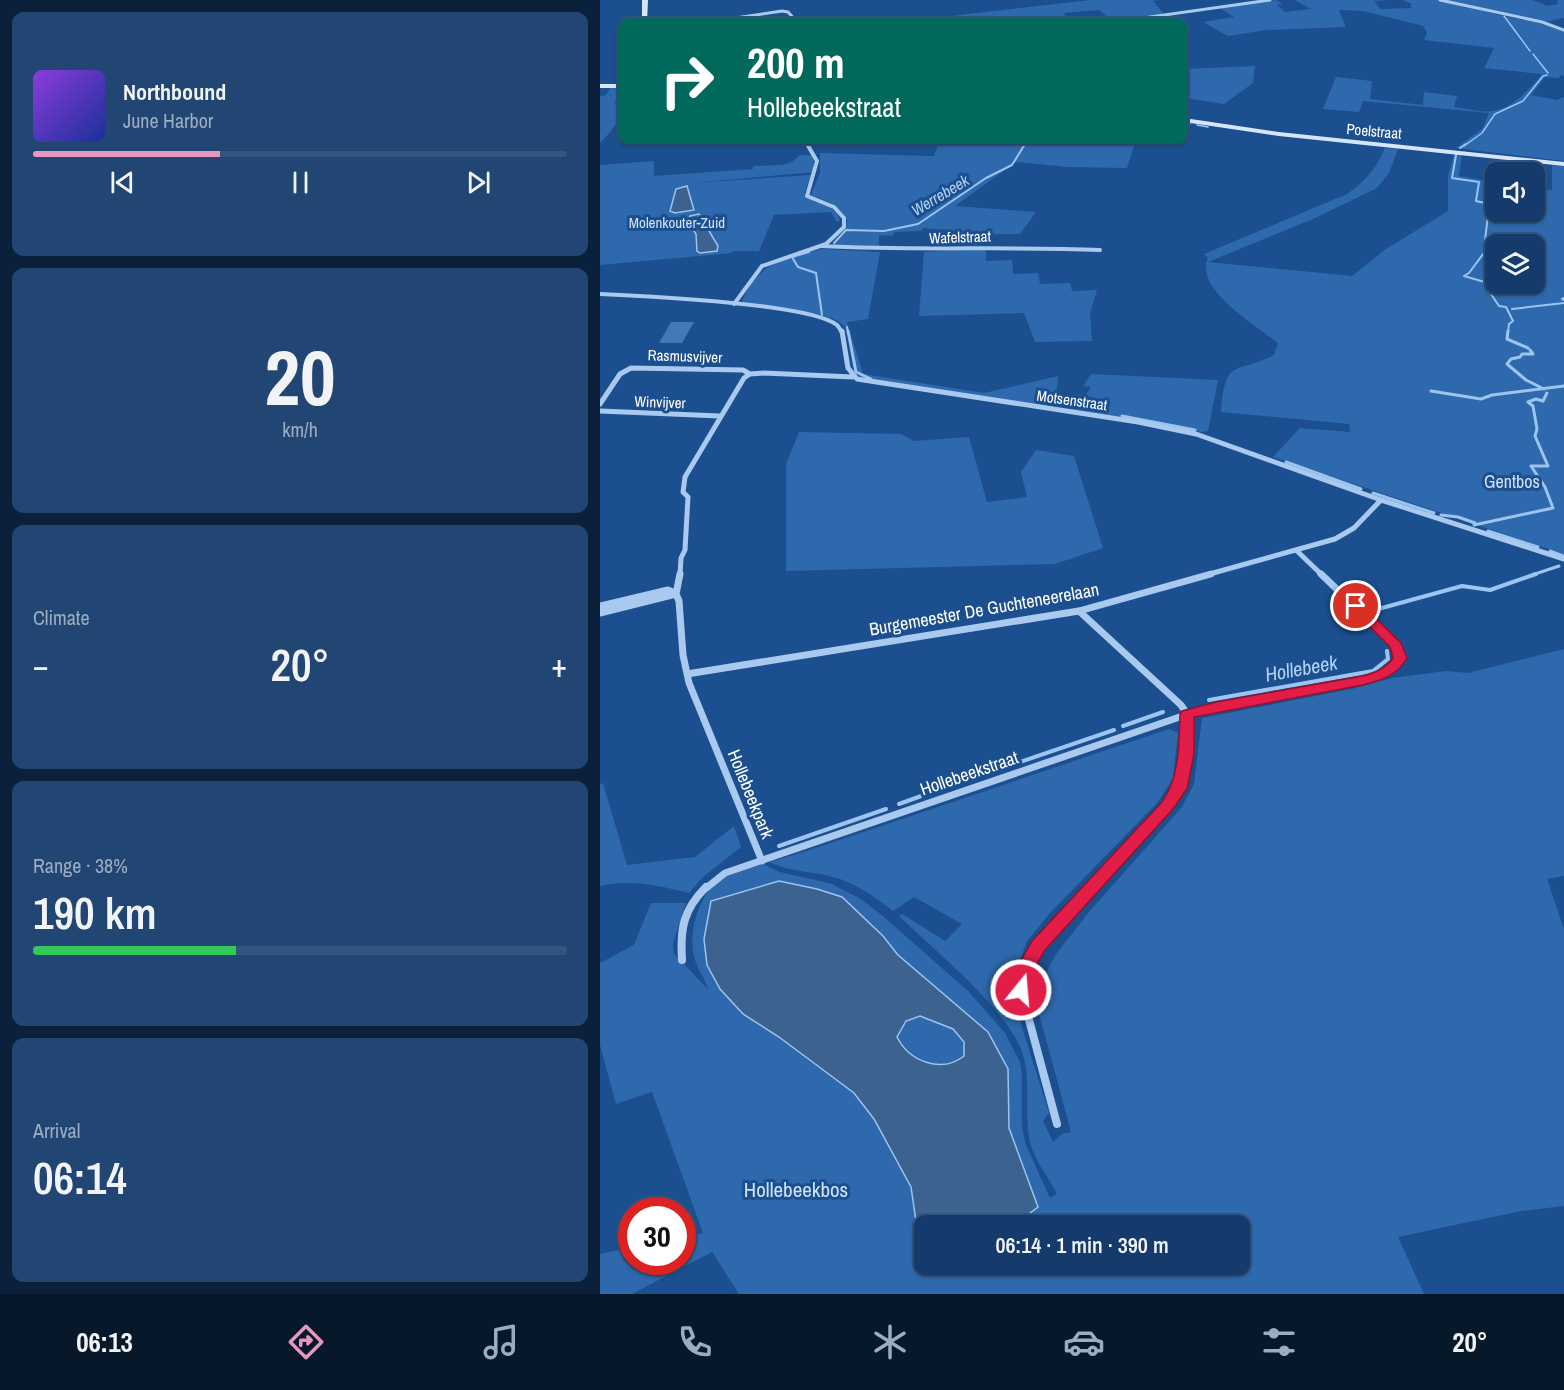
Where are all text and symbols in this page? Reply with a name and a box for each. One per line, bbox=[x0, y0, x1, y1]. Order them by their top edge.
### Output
text: 200 m bbox=[747, 35, 845, 91]
icon: right bbox=[648, 42, 726, 120]
text: Northbound bbox=[123, 77, 226, 107]
text: Hollebeekstraat bbox=[747, 89, 901, 125]
text: June Harbor bbox=[123, 107, 213, 134]
street label: Poelstraat bbox=[1345, 118, 1403, 144]
map controls bbox=[1485, 162, 1545, 294]
button: sound bbox=[1485, 162, 1545, 222]
icon: previous bbox=[106, 166, 139, 199]
icon: pause bbox=[284, 166, 317, 199]
icon: next bbox=[462, 166, 495, 199]
water label: Werrebeek bbox=[907, 169, 973, 221]
park label: Molenkouter-Zuid bbox=[629, 212, 725, 233]
street label: Wafelstraat bbox=[929, 225, 992, 249]
button: layers bbox=[1485, 234, 1545, 294]
text: 20 bbox=[264, 324, 336, 429]
street label: Rasmusvijver bbox=[647, 344, 723, 368]
street label: Motsenstraat bbox=[1035, 385, 1109, 415]
street label: Winvijver bbox=[634, 391, 686, 413]
text: km/h bbox=[282, 416, 318, 443]
park label: Gentbos bbox=[1484, 469, 1540, 494]
street label: Burgemeester De Guchteneerelaan bbox=[867, 576, 1101, 642]
pin bbox=[1330, 580, 1381, 631]
icon: arrive bbox=[1339, 589, 1372, 622]
text: Climate bbox=[33, 604, 90, 631]
text: 20° bbox=[270, 634, 330, 695]
text: − bbox=[33, 643, 49, 687]
text: + bbox=[551, 643, 567, 687]
water label: Hollebeek bbox=[1263, 648, 1340, 688]
street label: Hollebeekstraat bbox=[916, 744, 1022, 802]
street label: Hollebeekpark bbox=[722, 746, 780, 843]
text: Range · 38% bbox=[33, 852, 128, 879]
text: 190 km bbox=[33, 882, 157, 943]
position arrow bbox=[989, 958, 1053, 1022]
text: Arrival bbox=[33, 1117, 80, 1144]
text: 06:14 bbox=[33, 1147, 127, 1208]
park label: Hollebeekbos bbox=[744, 1175, 848, 1204]
speed limit sign: 30 bbox=[618, 1197, 696, 1275]
text: 06:14 · 1 min · 390 m bbox=[995, 1230, 1169, 1260]
icon: directions bbox=[285, 1321, 327, 1363]
icon: music bbox=[480, 1321, 522, 1363]
icon: phone bbox=[674, 1321, 716, 1363]
icon: climate bbox=[869, 1321, 911, 1363]
icon: car bbox=[1063, 1321, 1105, 1363]
icon: filters bbox=[1258, 1321, 1300, 1363]
text: 06:13 bbox=[76, 1324, 133, 1360]
text: 20° bbox=[1452, 1324, 1488, 1360]

